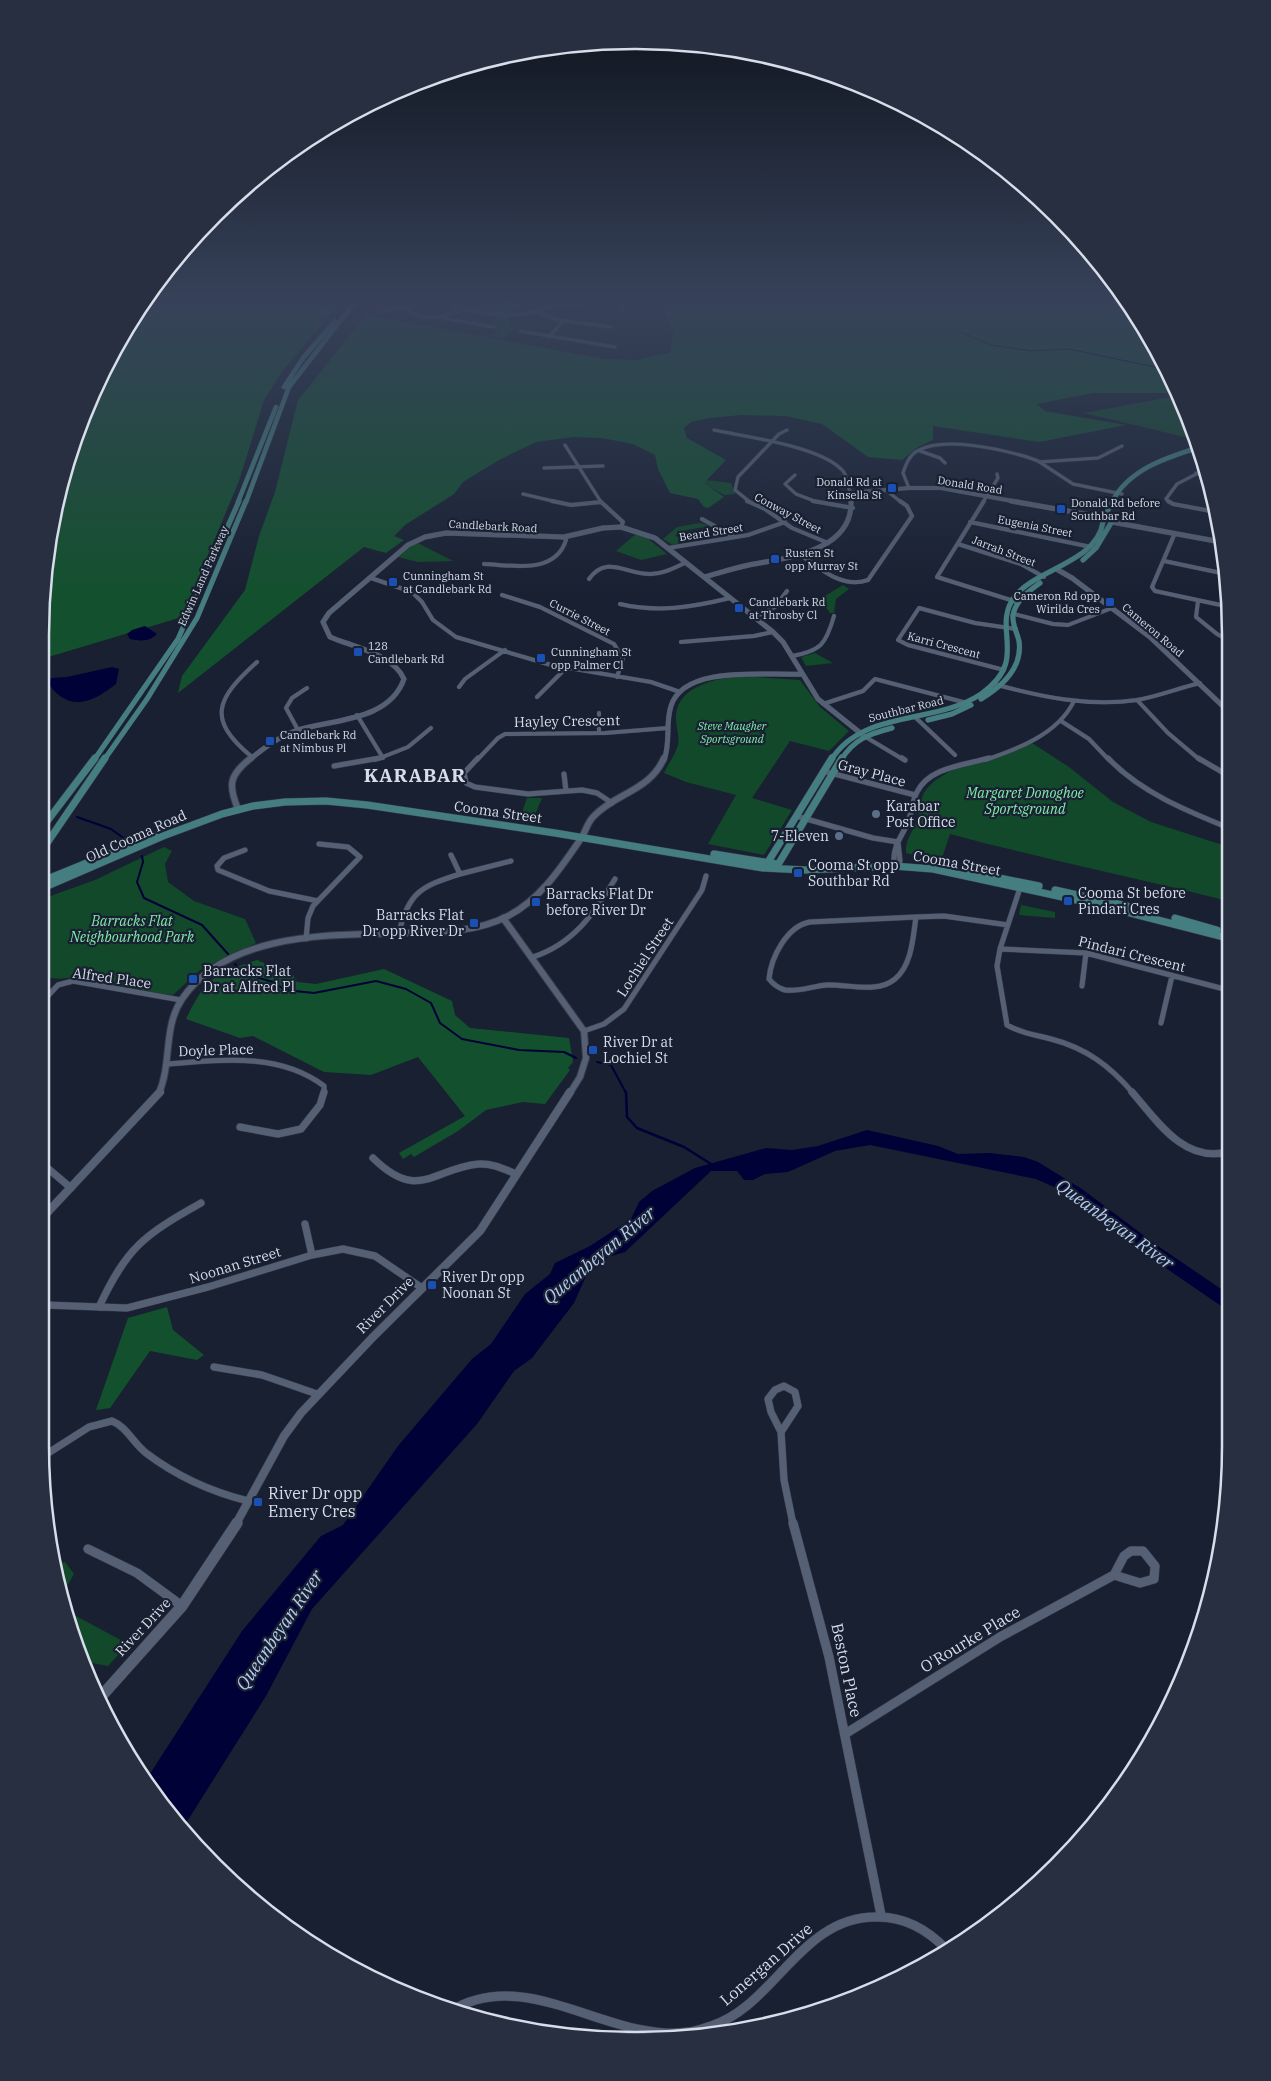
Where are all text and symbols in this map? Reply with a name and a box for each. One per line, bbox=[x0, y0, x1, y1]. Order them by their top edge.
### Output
street label: Donald Road bbox=[936, 473, 1004, 497]
place label: Donald Rd at Kinsella St bbox=[816, 475, 882, 502]
marker: Donald Rd at Kinsella St bbox=[886, 482, 898, 494]
street label: Conway Street bbox=[752, 489, 824, 537]
place label: Donald Rd before Southbar Rd bbox=[1071, 496, 1160, 523]
marker: Donald Rd before Southbar Rd bbox=[1055, 503, 1067, 515]
street label: Eugenia Street bbox=[997, 512, 1074, 540]
street label: Candlebark Road bbox=[448, 517, 538, 535]
street label: Beard Street bbox=[678, 520, 744, 544]
street label: Edwin Land Parkway bbox=[175, 524, 231, 628]
street label: Jarrah Street bbox=[970, 532, 1038, 570]
place label: Rusten St opp Murray St bbox=[785, 546, 858, 573]
marker: Rusten St opp Murray St bbox=[769, 553, 781, 565]
place label: Cunningham St at Candlebark Rd bbox=[403, 569, 492, 596]
marker: Cunningham St at Candlebark Rd bbox=[387, 576, 399, 588]
place label: Cameron Rd opp Wirilda Cres bbox=[1014, 589, 1100, 616]
place label: Candlebark Rd at Throsby Cl bbox=[749, 595, 826, 622]
street label: Currie Street bbox=[547, 596, 613, 638]
marker: Cameron Rd opp Wirilda Cres bbox=[1104, 596, 1116, 608]
street label: Cameron Road bbox=[1119, 600, 1187, 660]
marker: Candlebark Rd at Throsby Cl bbox=[733, 602, 745, 614]
street label: Karri Crescent bbox=[906, 629, 982, 661]
place label: 128 Candlebark Rd bbox=[368, 639, 445, 666]
place label: Cunningham St opp Palmer Cl bbox=[551, 645, 632, 672]
marker: 128 Candlebark Rd bbox=[352, 646, 364, 658]
marker: Cunningham St opp Palmer Cl bbox=[535, 652, 547, 664]
street label: Southbar Road bbox=[867, 693, 945, 725]
street label: Hayley Crescent bbox=[514, 711, 620, 731]
park label: Steve Maugher Sportsground bbox=[697, 719, 768, 746]
place label: Candlebark Rd at Nimbus Pl bbox=[280, 728, 357, 755]
marker: Candlebark Rd at Nimbus Pl bbox=[264, 735, 276, 747]
street label: Gray Place bbox=[836, 755, 908, 791]
district label: KARABAR bbox=[364, 763, 466, 787]
park label: Margaret Donoghoe Sportsground bbox=[965, 784, 1085, 818]
street label: Cooma Street bbox=[453, 797, 543, 827]
place label: Karabar Post Office bbox=[886, 797, 956, 831]
street label: Old Cooma Road bbox=[83, 806, 190, 866]
marker: Karabar Post Office bbox=[870, 808, 882, 820]
place label: 7-Eleven bbox=[771, 827, 829, 845]
marker: 7-Eleven bbox=[833, 830, 845, 842]
street label: Cooma Street bbox=[912, 846, 1002, 880]
place label: Cooma St opp Southbar Rd bbox=[808, 856, 899, 890]
marker: Cooma St opp Southbar Rd bbox=[792, 867, 804, 879]
place label: Cooma St before Pindari Cres bbox=[1078, 884, 1186, 918]
place label: Barracks Flat Dr before River Dr bbox=[546, 885, 654, 919]
marker: Cooma St before Pindari Cres bbox=[1062, 895, 1074, 907]
marker: Barracks Flat Dr before River Dr bbox=[530, 896, 542, 908]
place label: Barracks Flat Dr opp River Dr bbox=[362, 906, 465, 940]
park label: Barracks Flat Neighbourhood Park bbox=[69, 912, 195, 946]
street label: Lochiel Street bbox=[613, 914, 677, 1000]
marker: Barracks Flat Dr opp River Dr bbox=[468, 917, 480, 929]
street label: Pindari Crescent bbox=[1076, 932, 1188, 976]
place label: Barracks Flat Dr at Alfred Pl bbox=[203, 962, 295, 996]
street label: Alfred Place bbox=[72, 964, 152, 992]
marker: Barracks Flat Dr at Alfred Pl bbox=[187, 973, 199, 985]
place label: River Dr at Lochiel St bbox=[603, 1033, 673, 1067]
street label: Doyle Place bbox=[178, 1040, 254, 1060]
marker: River Dr at Lochiel St bbox=[587, 1044, 599, 1056]
water label: Queanbeyan River bbox=[1052, 1174, 1179, 1275]
water label: Queanbeyan River bbox=[538, 1200, 661, 1309]
street label: Noonan Street bbox=[187, 1243, 283, 1287]
place label: River Dr opp Noonan St bbox=[442, 1268, 525, 1302]
street label: River Drive bbox=[353, 1273, 417, 1337]
marker: River Dr opp Noonan St bbox=[426, 1279, 438, 1291]
place label: River Dr opp Emery Cres bbox=[268, 1483, 362, 1521]
marker: River Dr opp Emery Cres bbox=[252, 1496, 264, 1508]
water label: Queanbeyan River bbox=[230, 1565, 328, 1695]
street label: River Drive bbox=[111, 1594, 175, 1660]
street label: O'Rourke Place bbox=[916, 1601, 1024, 1677]
street label: Beston Place bbox=[827, 1621, 867, 1719]
street label: Lonergan Drive bbox=[716, 1918, 816, 2010]

